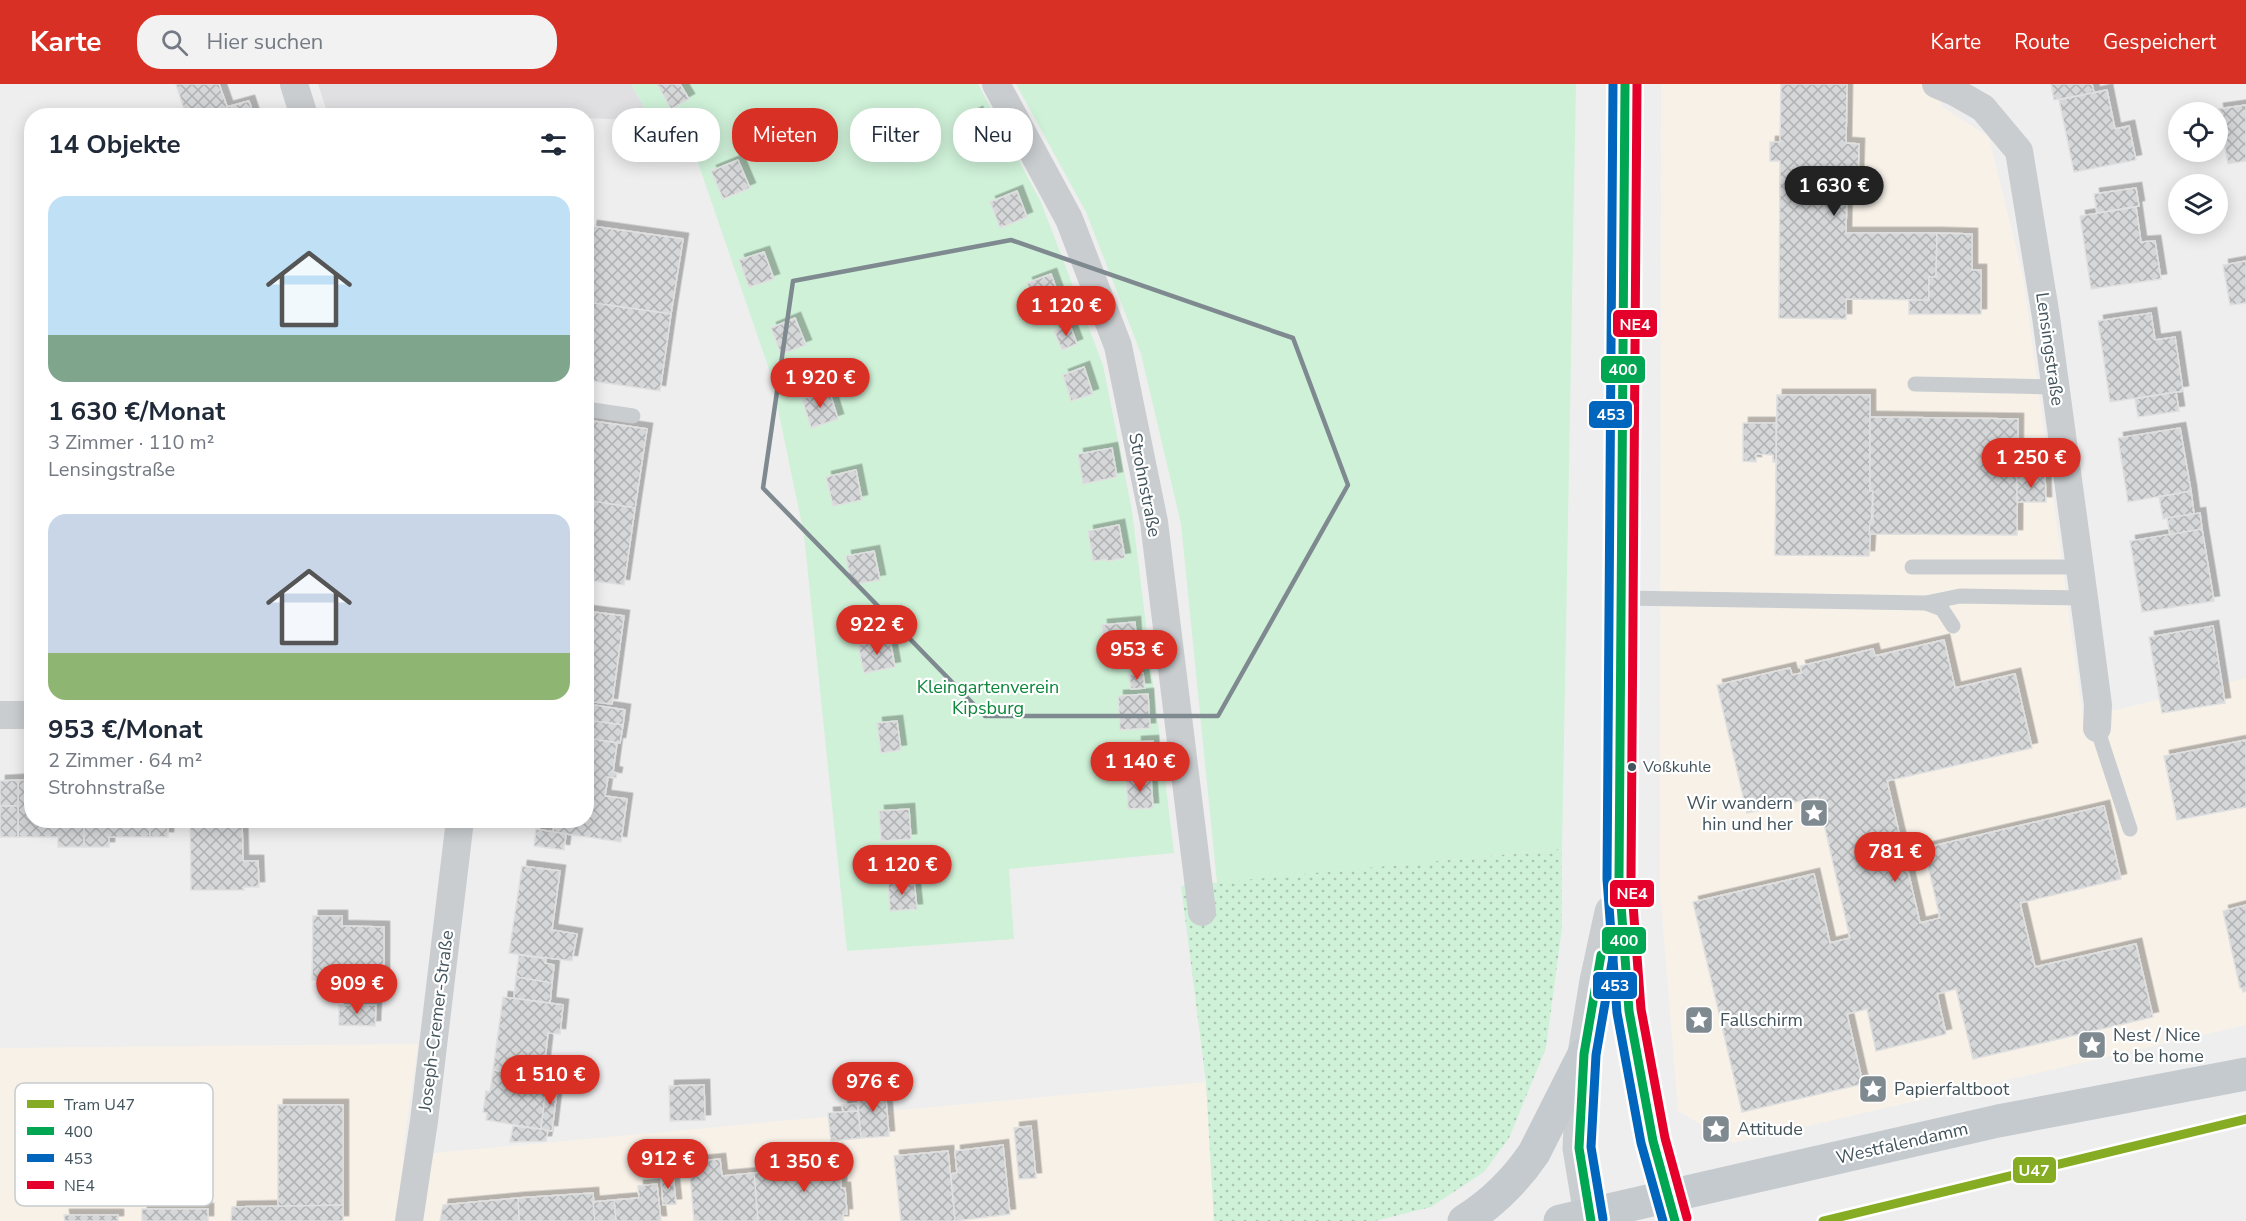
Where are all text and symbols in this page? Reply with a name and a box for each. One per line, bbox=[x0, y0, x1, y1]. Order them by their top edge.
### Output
search box bbox=[137, 15, 557, 69]
text: Karte bbox=[30, 23, 101, 61]
icon: search bbox=[158, 26, 191, 59]
text: Hier suchen bbox=[206, 27, 323, 57]
text: Karte bbox=[1931, 28, 1981, 56]
text: Route bbox=[2014, 28, 2070, 56]
text: Gespeichert bbox=[2103, 28, 2216, 56]
map controls bbox=[2168, 102, 2228, 234]
button: locate bbox=[2168, 102, 2228, 162]
chip: Kaufen bbox=[612, 108, 720, 162]
chip: Mieten bbox=[732, 108, 838, 162]
chip: Filter bbox=[850, 108, 941, 162]
chip: Neu bbox=[953, 108, 1033, 162]
text: 14 Objekte bbox=[48, 127, 181, 162]
icon: filters bbox=[537, 128, 570, 161]
pin: 1 630 € bbox=[1779, 166, 1889, 217]
text: 1 630 € bbox=[1799, 172, 1869, 199]
button: layers bbox=[2168, 174, 2228, 234]
icon: home bbox=[255, 235, 363, 343]
pin: 1 120 € bbox=[1011, 286, 1121, 337]
street label: Lensingstraße bbox=[2030, 291, 2070, 407]
text: 1 120 € bbox=[1031, 292, 1101, 319]
line badge: NE4 bbox=[1612, 309, 1658, 338]
text: NE4 bbox=[1619, 314, 1651, 336]
line badge: 400 bbox=[1600, 355, 1646, 384]
pin: 1 920 € bbox=[765, 358, 875, 409]
text: 400 bbox=[1609, 359, 1637, 381]
text: 1 920 € bbox=[785, 364, 855, 391]
text: 1 630 €/Monat bbox=[48, 394, 225, 429]
line badge: 453 bbox=[1588, 400, 1633, 429]
text: 453 bbox=[1597, 404, 1625, 426]
text: 3 Zimmer · 110 m² bbox=[48, 429, 214, 456]
street label: Strohnstraße bbox=[1123, 431, 1167, 539]
pin: 1 250 € bbox=[1976, 438, 2086, 489]
text: 1 250 € bbox=[1996, 444, 2066, 471]
text: Lensingstraße bbox=[48, 456, 175, 483]
icon: home bbox=[255, 553, 363, 661]
pin: 922 € bbox=[835, 605, 919, 656]
text: 922 € bbox=[850, 611, 904, 638]
pin: 953 € bbox=[1095, 630, 1179, 681]
text: 953 € bbox=[1110, 636, 1164, 663]
park label: Kleingartenverein Kipsburg bbox=[917, 675, 1059, 720]
text: 953 €/Monat bbox=[48, 712, 203, 747]
pin: 1 140 € bbox=[1085, 742, 1195, 793]
text: 2 Zimmer · 64 m² bbox=[48, 747, 202, 774]
text: 1 140 € bbox=[1105, 748, 1175, 775]
place label: Voßkuhle bbox=[1642, 756, 1711, 778]
marker: Voßkuhle bbox=[1626, 761, 1638, 773]
text: Strohnstraße bbox=[48, 774, 165, 801]
place label: Wir wandern hin und her bbox=[1686, 791, 1794, 836]
place icon: Wir wandern hin und her bbox=[1798, 797, 1830, 829]
pin: 781 € bbox=[1853, 832, 1937, 883]
text: 781 € bbox=[1868, 838, 1922, 865]
pin: 1 120 € bbox=[847, 845, 957, 896]
text: 1 120 € bbox=[867, 851, 937, 878]
line badge: NE4 bbox=[1609, 879, 1655, 908]
text: NE4 bbox=[1616, 883, 1648, 905]
line badge: 400 bbox=[1601, 926, 1647, 955]
street label: Joseph-Cremer-Straße bbox=[413, 929, 459, 1114]
text: 400 bbox=[1610, 930, 1638, 952]
pin: 909 € bbox=[315, 964, 399, 1015]
text: 909 € bbox=[330, 970, 384, 997]
line badge: 453 bbox=[1592, 971, 1638, 1000]
text: 453 bbox=[1601, 975, 1629, 997]
place icon: Fallschirm bbox=[1683, 1004, 1715, 1036]
place label: Fallschirm bbox=[1720, 1008, 1803, 1032]
place label: Nest / Nice to be home bbox=[2113, 1023, 2204, 1068]
place icon: Nest / Nice to be home bbox=[2076, 1029, 2108, 1061]
pin: 1 510 € bbox=[495, 1055, 605, 1106]
text: 1 510 € bbox=[515, 1061, 585, 1088]
pin: 976 € bbox=[831, 1062, 915, 1113]
text: 976 € bbox=[846, 1068, 900, 1095]
place icon: Papierfaltboot bbox=[1857, 1073, 1889, 1105]
place label: Papierfaltboot bbox=[1894, 1077, 2010, 1101]
legend bbox=[15, 1083, 213, 1206]
text: Tram U47 bbox=[64, 1094, 135, 1116]
place icon: Attitude bbox=[1700, 1113, 1732, 1145]
street label: Westfalendamm bbox=[1834, 1116, 1970, 1170]
place label: Attitude bbox=[1737, 1117, 1803, 1141]
text: 400 bbox=[64, 1121, 93, 1143]
pin: 912 € bbox=[626, 1139, 710, 1190]
pin: 1 350 € bbox=[749, 1142, 859, 1193]
text: 912 € bbox=[641, 1145, 695, 1172]
text: 453 bbox=[64, 1148, 93, 1170]
text: 1 350 € bbox=[769, 1148, 839, 1175]
line badge: U47 bbox=[2012, 1156, 2057, 1184]
text: U47 bbox=[2018, 1160, 2050, 1182]
text: NE4 bbox=[64, 1175, 95, 1197]

